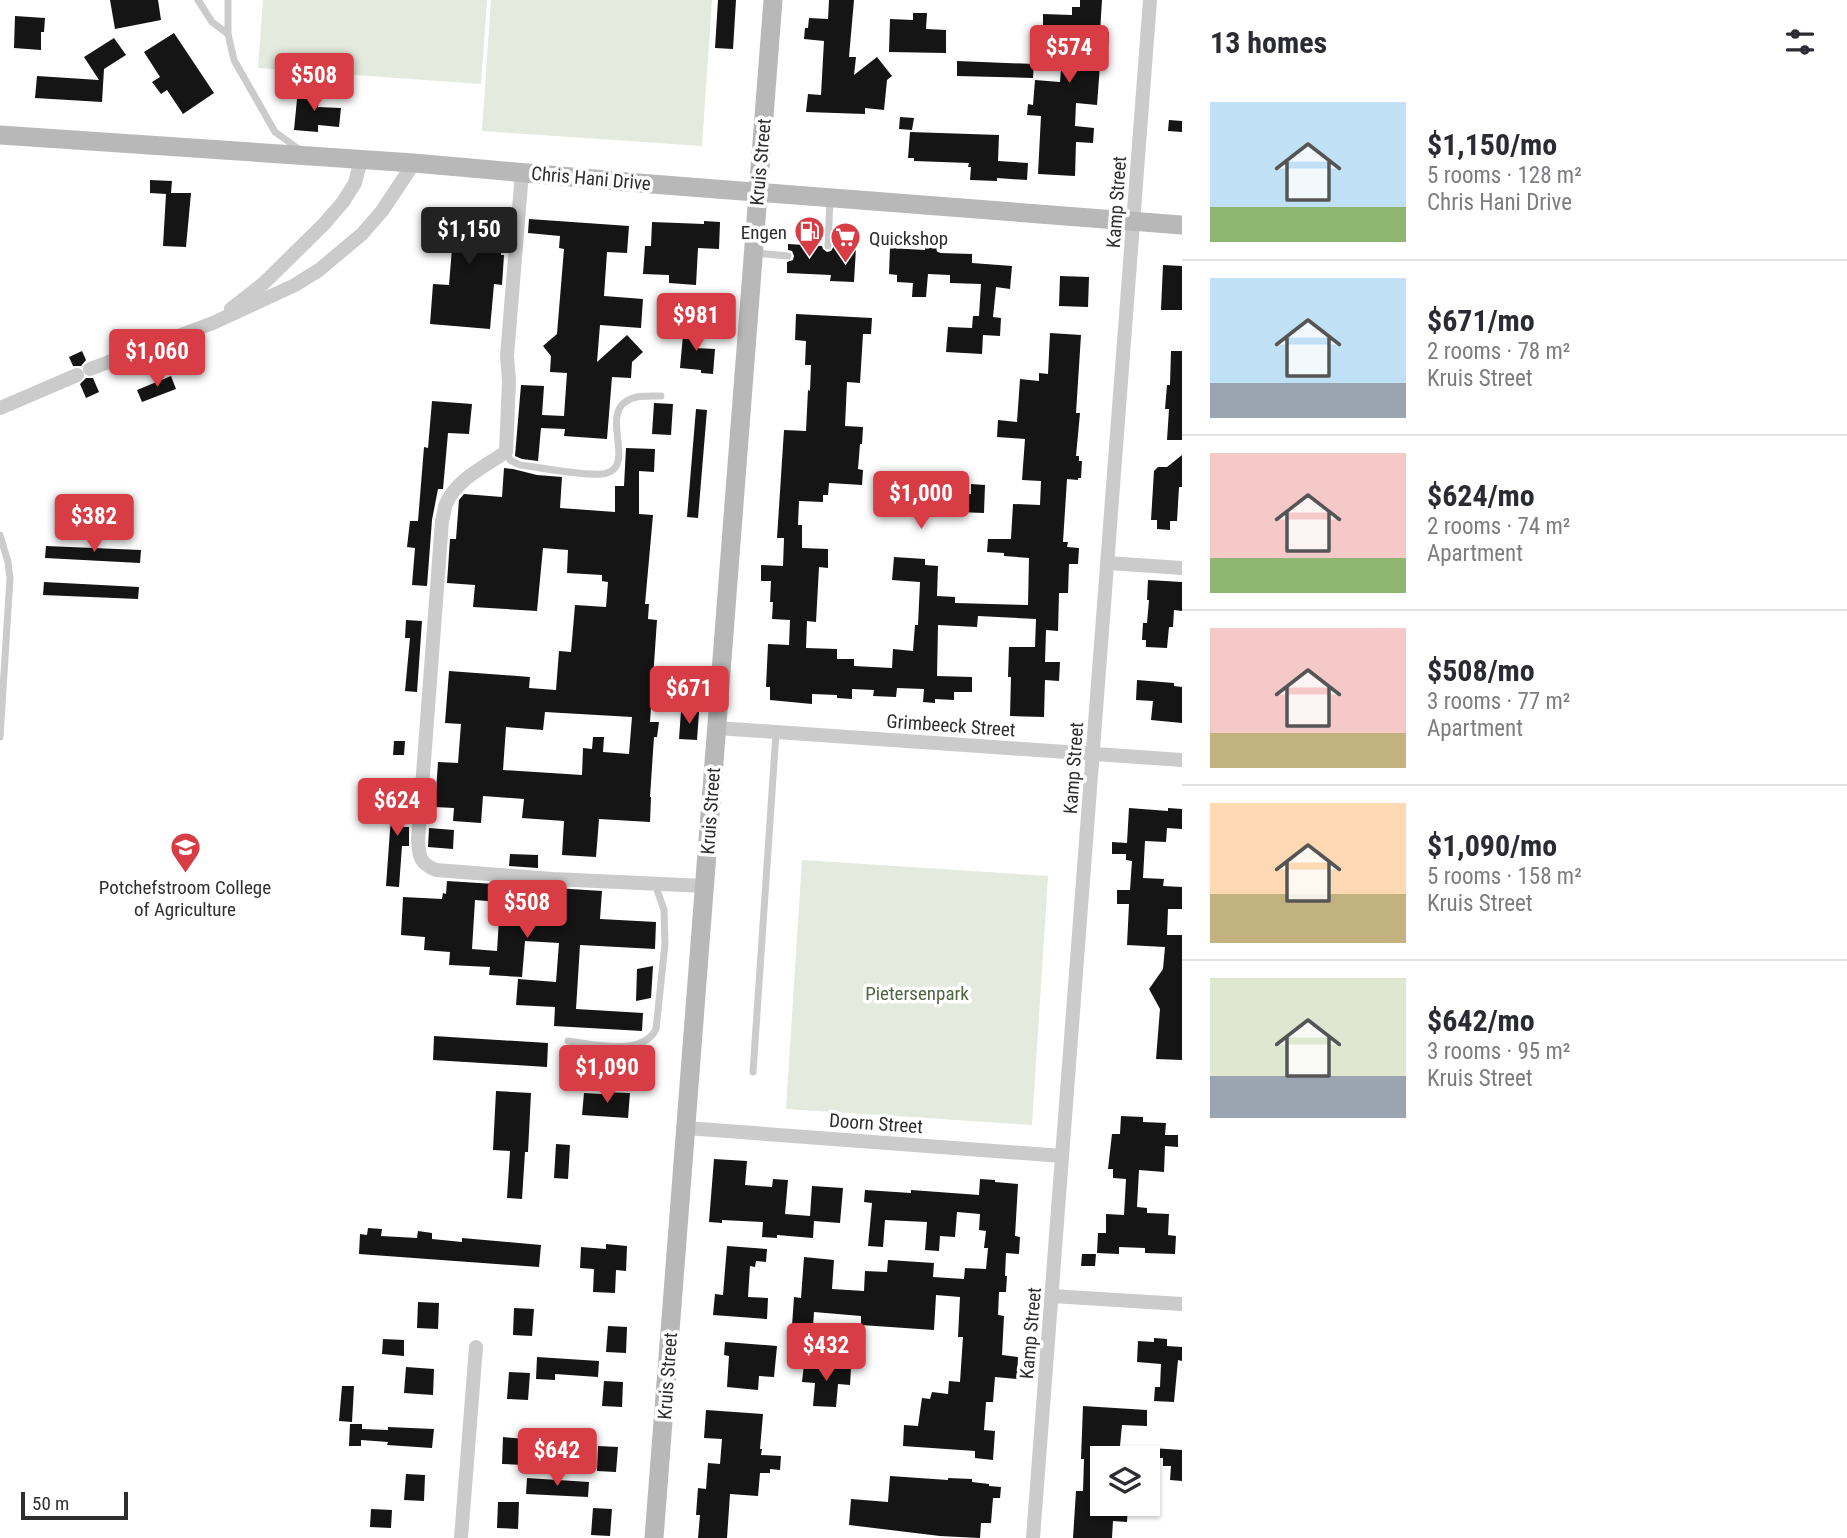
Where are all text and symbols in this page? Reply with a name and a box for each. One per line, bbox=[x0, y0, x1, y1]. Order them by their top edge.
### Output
icon: filters bbox=[1781, 23, 1819, 61]
pin: $574 bbox=[1028, 25, 1110, 85]
text: 13 homes bbox=[1210, 25, 1327, 60]
text: $574 bbox=[1046, 34, 1092, 61]
pin: $508 bbox=[273, 54, 355, 113]
text: $508 bbox=[291, 62, 337, 89]
street label: Kruis Street bbox=[745, 118, 776, 207]
text: $1,150/mo bbox=[1427, 127, 1557, 162]
icon: home bbox=[1266, 130, 1350, 214]
street label: Kamp Street bbox=[1102, 155, 1131, 249]
street label: Chris Hani Drive bbox=[530, 162, 652, 195]
text: 5 rooms · 128 m² bbox=[1427, 162, 1582, 189]
text: Chris Hani Drive bbox=[1427, 189, 1572, 216]
pin: $1,150 bbox=[412, 208, 526, 267]
fuel station icon: Engen bbox=[793, 215, 827, 259]
text: $1,150 bbox=[437, 216, 501, 243]
place label: Engen bbox=[741, 221, 787, 244]
supermarket icon: Quickshop bbox=[829, 221, 863, 265]
place label: Quickshop bbox=[869, 227, 948, 250]
pin: $981 bbox=[655, 294, 737, 353]
text: $981 bbox=[673, 302, 719, 329]
text: $671/mo bbox=[1427, 303, 1535, 338]
icon: home bbox=[1266, 306, 1350, 390]
pin: $1,060 bbox=[100, 330, 214, 389]
text: $1,060 bbox=[125, 338, 189, 365]
text: 2 rooms · 78 m² bbox=[1427, 338, 1570, 365]
text: Kruis Street bbox=[1427, 365, 1533, 392]
pin: $1,000 bbox=[864, 472, 978, 531]
text: $624/mo bbox=[1427, 478, 1535, 513]
text: $1,000 bbox=[889, 480, 953, 507]
icon: home bbox=[1266, 481, 1350, 565]
pin: $382 bbox=[53, 494, 135, 554]
text: $382 bbox=[71, 503, 117, 530]
text: 2 rooms · 74 m² bbox=[1427, 513, 1570, 540]
text: Apartment bbox=[1427, 540, 1523, 567]
text: $508/mo bbox=[1427, 653, 1535, 688]
icon: home bbox=[1266, 656, 1350, 740]
pin: $671 bbox=[648, 666, 730, 726]
text: $671 bbox=[666, 675, 712, 702]
text: 3 rooms · 77 m² bbox=[1427, 688, 1570, 715]
street label: Grimbeeck Street bbox=[886, 710, 1016, 741]
text: Apartment bbox=[1427, 715, 1523, 742]
street label: Kamp Street bbox=[1059, 721, 1088, 815]
street label: Kruis Street bbox=[696, 767, 725, 855]
pin: $624 bbox=[356, 778, 438, 838]
text: $624 bbox=[374, 787, 420, 814]
text: $1,090/mo bbox=[1427, 828, 1557, 863]
school or university icon: Potchefstroom College of Agriculture bbox=[168, 831, 202, 875]
icon: home bbox=[1266, 831, 1350, 915]
text: 5 rooms · 158 m² bbox=[1427, 863, 1582, 890]
place label: Potchefstroom College of Agriculture bbox=[99, 876, 271, 921]
pin: $508 bbox=[486, 880, 568, 940]
text: $508 bbox=[504, 889, 550, 916]
text: Kruis Street bbox=[1427, 890, 1533, 917]
park label: Pietersenpark bbox=[865, 982, 969, 1005]
text: $642/mo bbox=[1427, 1003, 1535, 1038]
icon: home bbox=[1266, 1006, 1350, 1090]
text: 3 rooms · 95 m² bbox=[1427, 1038, 1570, 1065]
pin: $1,090 bbox=[550, 1046, 664, 1105]
text: $1,090 bbox=[575, 1054, 639, 1081]
text: Kruis Street bbox=[1427, 1065, 1533, 1092]
street label: Doorn Street bbox=[828, 1109, 924, 1138]
street label: Kamp Street bbox=[1015, 1286, 1046, 1380]
pin: $432 bbox=[785, 1324, 867, 1383]
street label: Kruis Street bbox=[653, 1332, 682, 1420]
text: $432 bbox=[803, 1332, 849, 1359]
pin: $642 bbox=[516, 1428, 598, 1488]
text: $642 bbox=[534, 1437, 580, 1464]
map controls bbox=[1090, 1446, 1160, 1516]
button: layers bbox=[1090, 1446, 1160, 1516]
scale bar bbox=[21, 1489, 128, 1521]
text: 50 m bbox=[32, 1492, 69, 1515]

